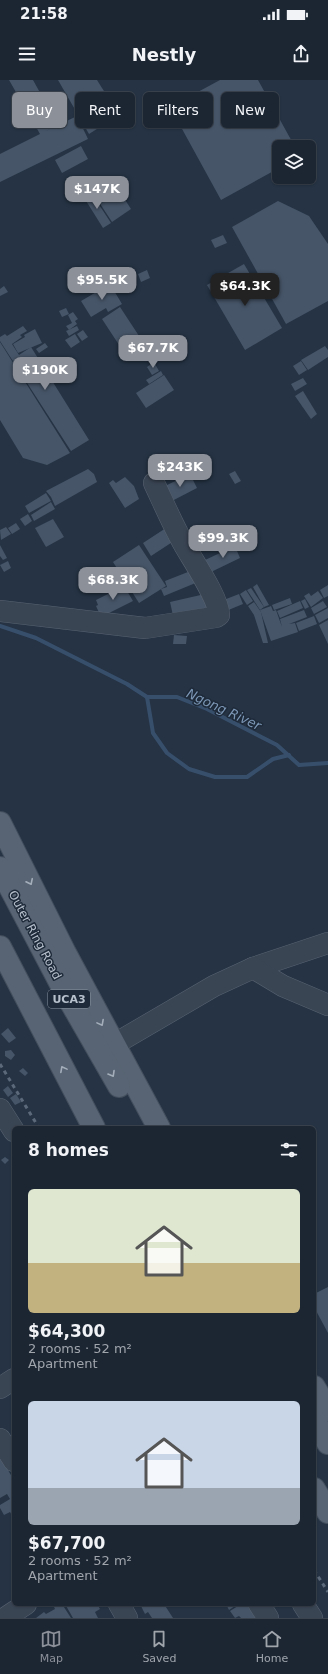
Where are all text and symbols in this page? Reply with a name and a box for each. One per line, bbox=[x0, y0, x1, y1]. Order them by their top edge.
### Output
text: 21:58 bbox=[20, 5, 68, 23]
icon: menu bbox=[16, 43, 38, 65]
icon: share bbox=[290, 43, 312, 65]
text: Nestly bbox=[132, 44, 196, 65]
chip: Buy bbox=[12, 92, 67, 128]
chip: Rent bbox=[75, 92, 135, 128]
chip: Filters bbox=[143, 92, 213, 128]
chip: New bbox=[221, 92, 279, 128]
map controls bbox=[272, 140, 316, 184]
button: layers bbox=[272, 140, 316, 184]
pin: $147K bbox=[69, 176, 125, 210]
text: $147K bbox=[74, 181, 120, 196]
pin: $95.5K bbox=[69, 267, 135, 301]
text: $95.5K bbox=[76, 272, 128, 287]
pin: $64.3K bbox=[212, 273, 278, 307]
text: $64.3K bbox=[219, 278, 271, 293]
pin: $67.7K bbox=[120, 335, 186, 369]
text: $67.7K bbox=[127, 340, 179, 355]
pin: $190K bbox=[17, 357, 73, 391]
text: $190K bbox=[22, 362, 68, 377]
pin: $243K bbox=[152, 454, 208, 488]
text: $243K bbox=[157, 459, 203, 474]
pin: $99.3K bbox=[190, 525, 256, 559]
text: $99.3K bbox=[197, 530, 249, 545]
pin: $68.3K bbox=[80, 567, 146, 601]
text: $68.3K bbox=[87, 572, 139, 587]
water label: Ngong River bbox=[184, 686, 265, 734]
one-way arrow bbox=[25, 878, 33, 885]
street label: Outer Ring Road bbox=[6, 888, 64, 982]
road number: UCA3 bbox=[48, 990, 90, 1008]
one-way arrow bbox=[97, 1019, 104, 1026]
one-way arrow bbox=[60, 1066, 67, 1073]
one-way arrow bbox=[107, 1070, 114, 1077]
icon: filters bbox=[278, 1139, 300, 1161]
text: 8 homes bbox=[28, 1140, 109, 1160]
icon: home bbox=[128, 1215, 200, 1287]
text: $64,300 bbox=[28, 1321, 105, 1341]
text: 2 rooms · 52 m² bbox=[28, 1341, 132, 1356]
text: Apartment bbox=[28, 1356, 98, 1371]
icon: home bbox=[128, 1427, 200, 1499]
text: $67,700 bbox=[28, 1533, 105, 1553]
text: 2 rooms · 52 m² bbox=[28, 1553, 132, 1568]
text: Apartment bbox=[28, 1568, 98, 1583]
tab: Map bbox=[40, 1628, 63, 1665]
tab: Saved bbox=[142, 1628, 176, 1665]
tab: Home bbox=[256, 1628, 288, 1665]

